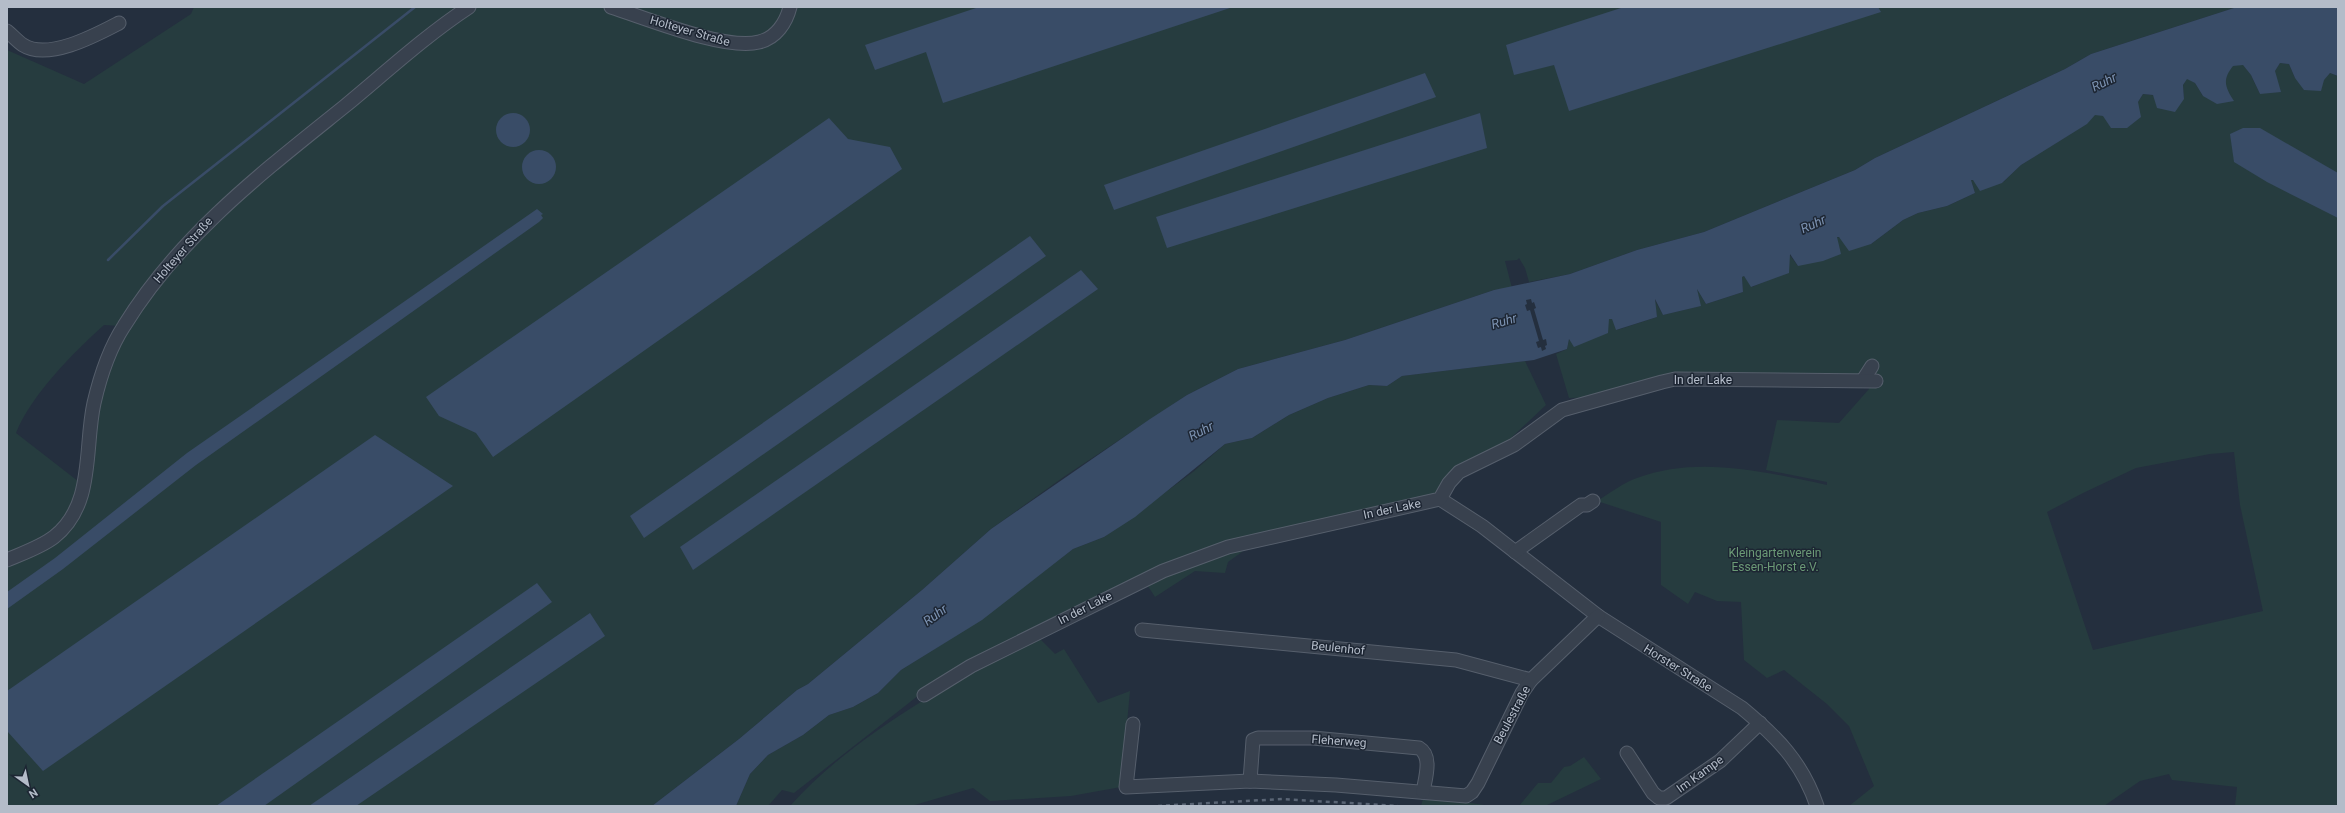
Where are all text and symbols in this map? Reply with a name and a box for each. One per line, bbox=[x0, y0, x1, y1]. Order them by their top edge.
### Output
street label: Holteyer Straße bbox=[648, 13, 732, 49]
water label: Ruhr bbox=[2089, 69, 2120, 94]
water label: Ruhr bbox=[1798, 212, 1829, 236]
street label: Holteyer Straße bbox=[151, 214, 215, 286]
water label: Ruhr bbox=[1489, 310, 1519, 332]
street label: In der Lake bbox=[1674, 373, 1732, 387]
water label: Ruhr bbox=[1186, 418, 1217, 444]
street label: In der Lake bbox=[1362, 496, 1422, 522]
park label: Kleingartenverein Essen-Horst e.V. bbox=[1729, 546, 1821, 574]
street label: In der Lake bbox=[1056, 589, 1114, 627]
water label: Ruhr bbox=[920, 601, 950, 629]
street label: Beulenhof bbox=[1310, 638, 1366, 658]
street label: Horster Straße bbox=[1641, 641, 1715, 695]
street label: Beulestraße bbox=[1491, 684, 1533, 746]
street label: Fleherweg bbox=[1311, 732, 1367, 750]
street label: Im Kampe bbox=[1674, 752, 1726, 796]
north arrow bbox=[8, 765, 48, 805]
text: N bbox=[26, 785, 40, 801]

